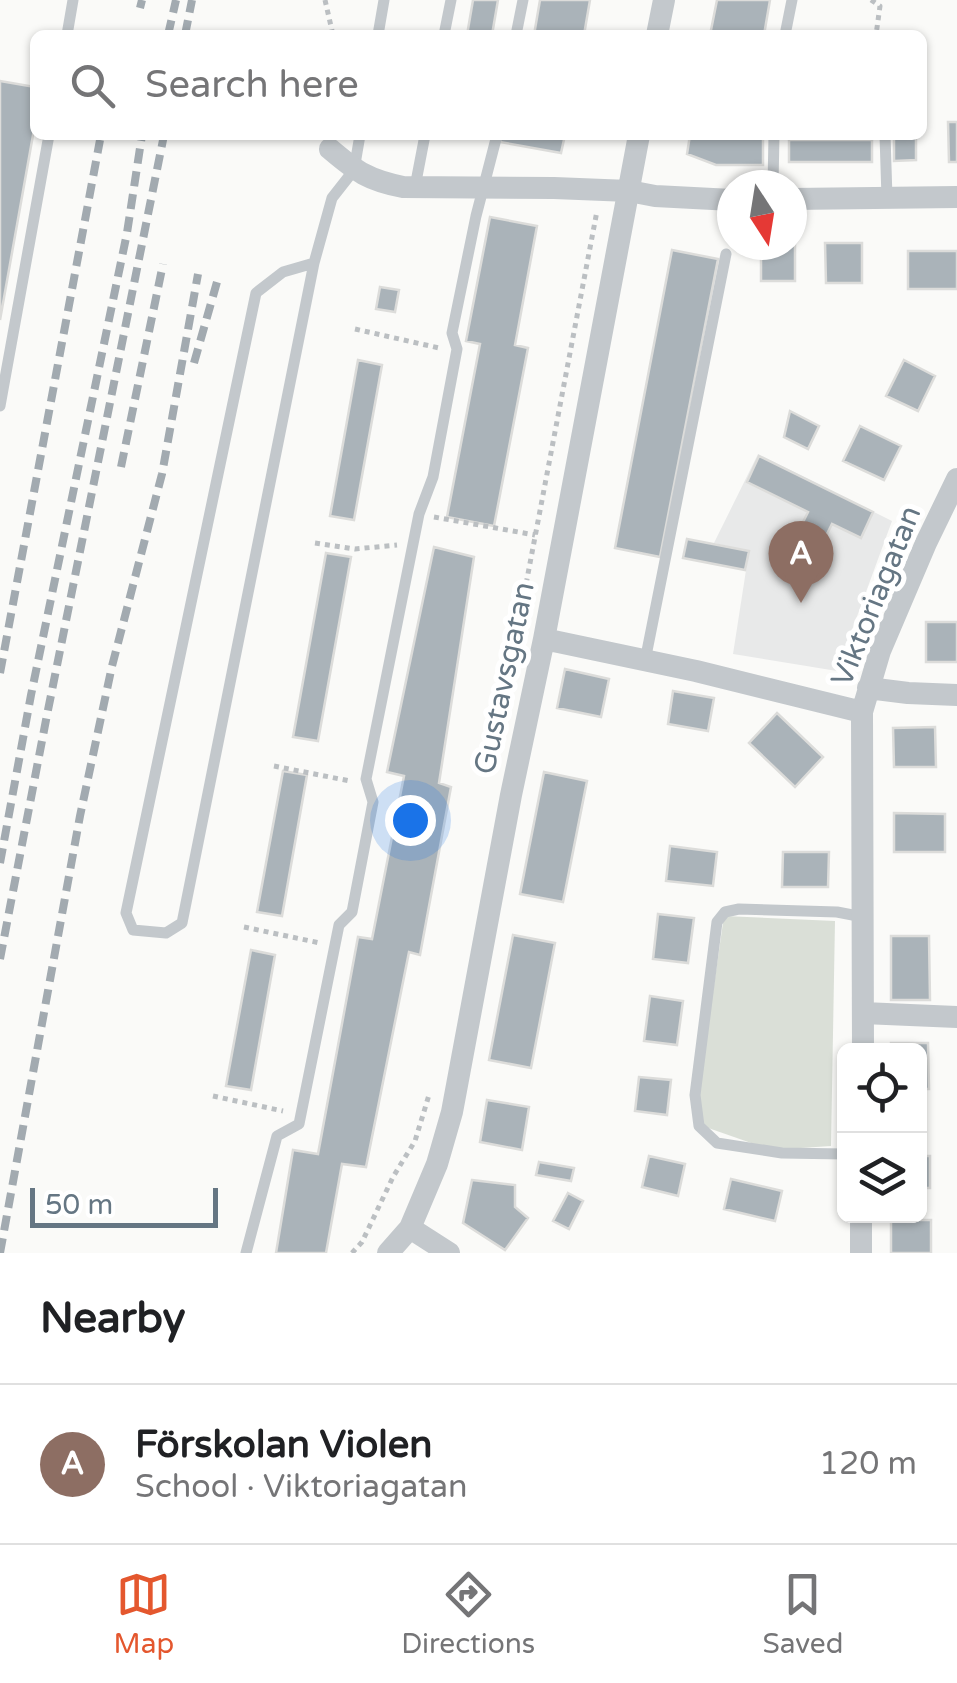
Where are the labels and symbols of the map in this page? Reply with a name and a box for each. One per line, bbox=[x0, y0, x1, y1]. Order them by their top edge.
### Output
north arrow bbox=[717, 170, 807, 260]
street label: Viktoriagatan bbox=[823, 500, 930, 692]
pin: A bbox=[768, 520, 834, 603]
street label: Gustavsgatan bbox=[466, 579, 543, 778]
your location bbox=[385, 795, 436, 846]
scale bar bbox=[30, 1183, 218, 1228]

